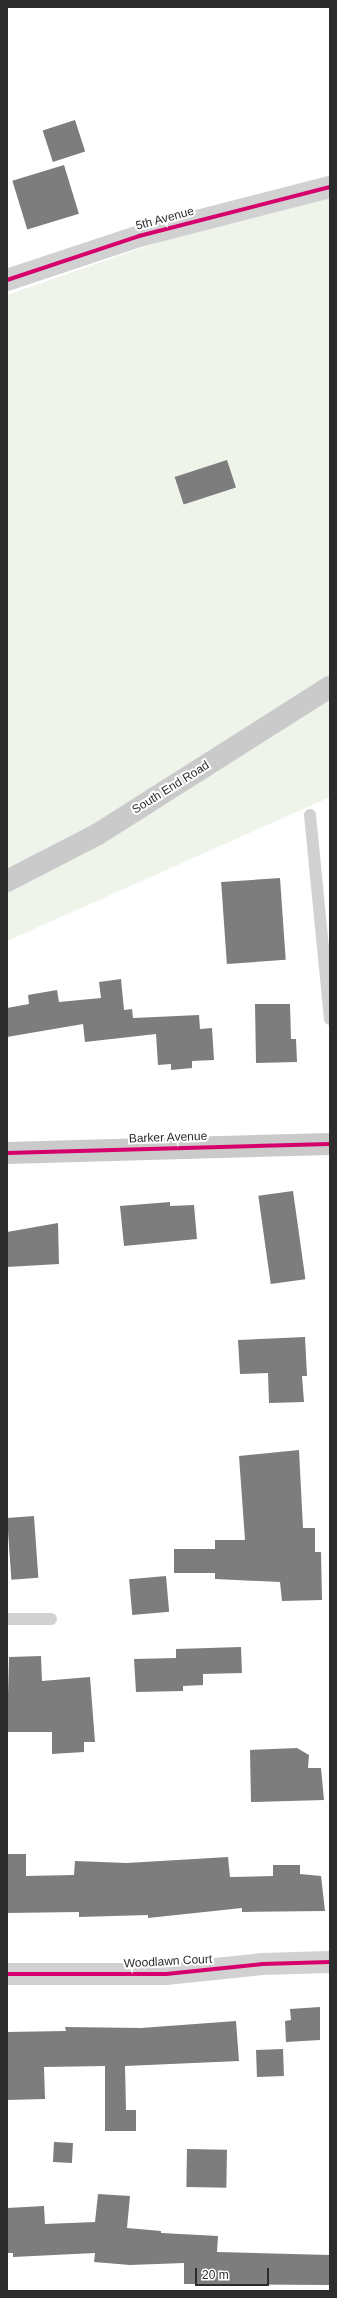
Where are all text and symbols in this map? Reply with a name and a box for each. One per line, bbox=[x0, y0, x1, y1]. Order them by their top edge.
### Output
street label: 5th Avenue bbox=[134, 204, 196, 234]
street label: South End Road bbox=[130, 759, 212, 817]
street label: Barker Avenue bbox=[128, 1129, 208, 1147]
street label: Woodlawn Court bbox=[123, 1952, 213, 1972]
scale bar bbox=[197, 2260, 271, 2286]
text: 20 m bbox=[202, 2268, 229, 2282]

